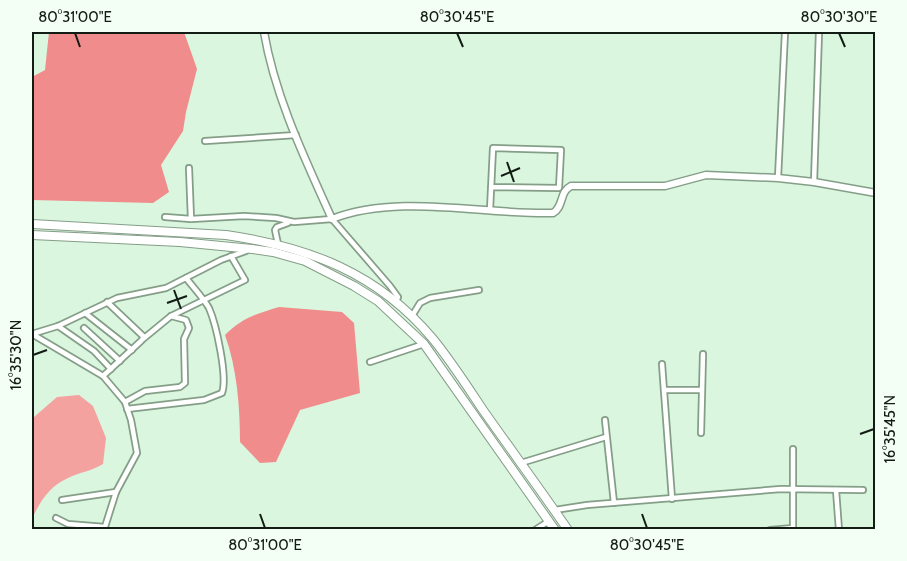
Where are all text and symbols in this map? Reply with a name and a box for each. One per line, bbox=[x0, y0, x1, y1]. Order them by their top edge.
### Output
text: 80°31'00"E bbox=[38, 8, 112, 26]
text: 80°30'45"E bbox=[420, 8, 494, 26]
text: 80°30'30"E bbox=[801, 8, 877, 26]
text: 16°35'30"N bbox=[7, 320, 25, 390]
text: 16°35'45"N bbox=[881, 395, 899, 463]
text: 80°31'00"E bbox=[228, 536, 302, 554]
text: 80°30'45"E bbox=[610, 536, 684, 554]

